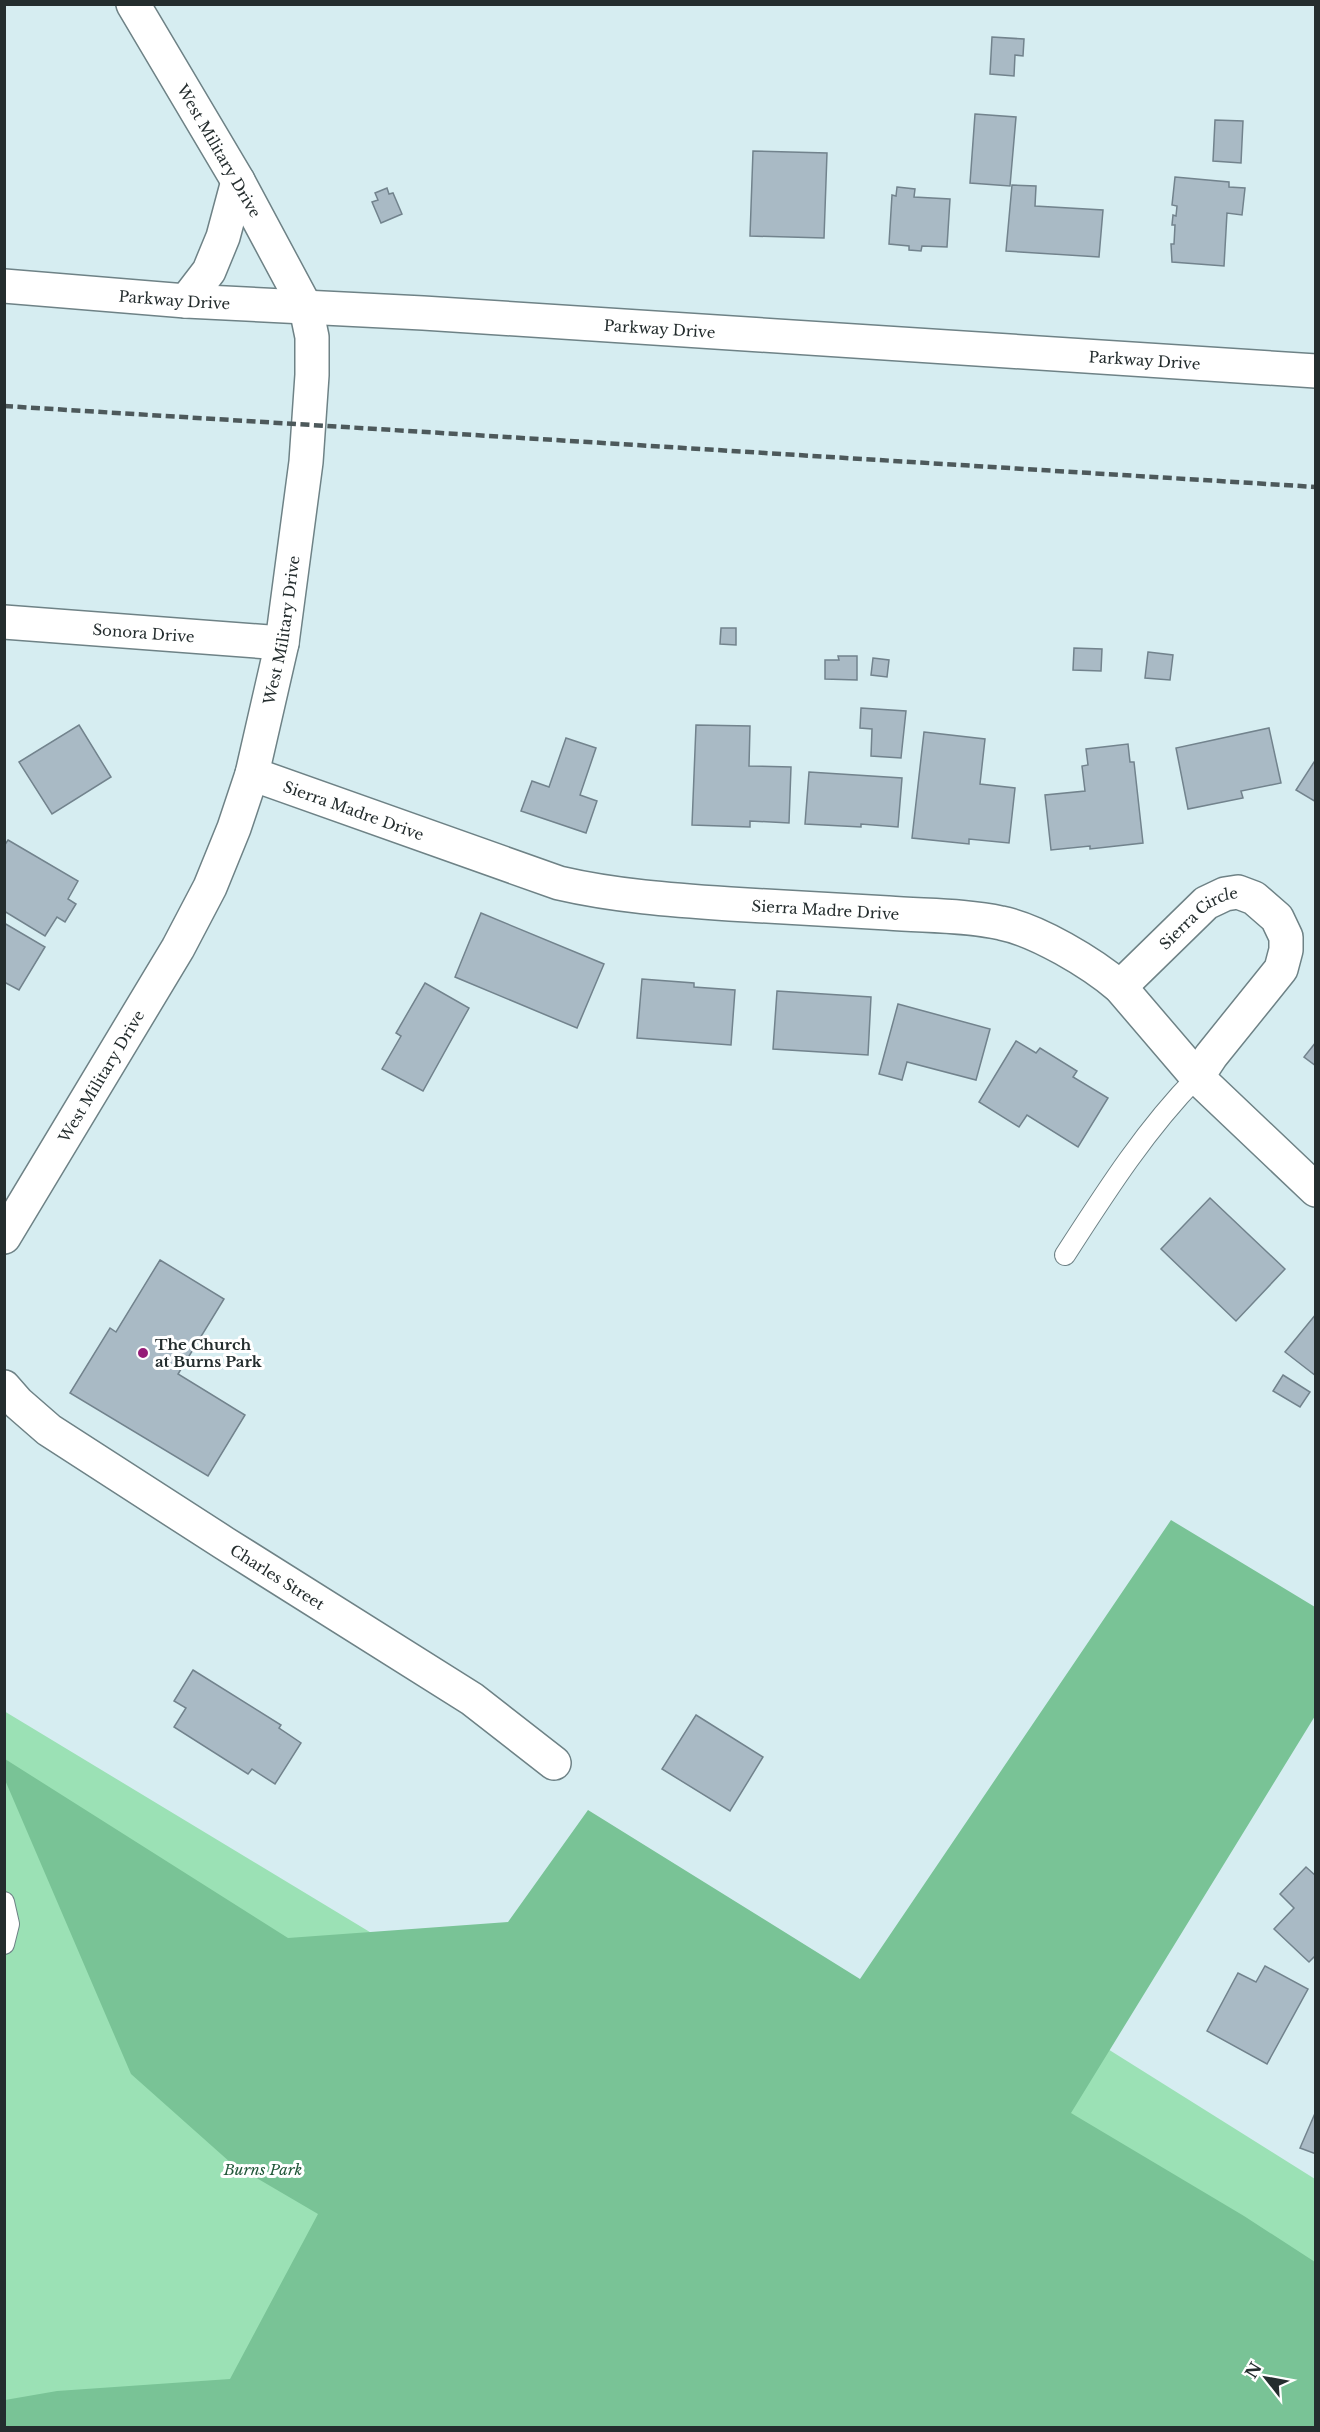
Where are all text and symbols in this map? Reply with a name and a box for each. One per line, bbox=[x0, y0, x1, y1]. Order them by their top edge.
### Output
street label: West Military Drive bbox=[173, 80, 265, 221]
street label: Parkway Drive bbox=[118, 286, 231, 313]
street label: Parkway Drive bbox=[603, 315, 716, 341]
street label: Parkway Drive bbox=[1088, 347, 1201, 373]
street label: West Military Drive bbox=[259, 554, 303, 707]
street label: Sonora Drive bbox=[92, 619, 195, 646]
street label: Sierra Madre Drive bbox=[281, 776, 427, 844]
street label: Sierra Circle bbox=[1155, 883, 1239, 953]
street label: Sierra Madre Drive bbox=[751, 896, 900, 923]
street label: West Military Drive bbox=[53, 1006, 148, 1146]
place label: The Church at Burns Park bbox=[155, 1335, 263, 1371]
marker: The Church at Burns Park bbox=[136, 1346, 150, 1360]
street label: Charles Street bbox=[227, 1540, 328, 1614]
park label: Burns Park bbox=[223, 2160, 302, 2179]
north arrow bbox=[1236, 2348, 1296, 2408]
text: N bbox=[1241, 2359, 1266, 2382]

